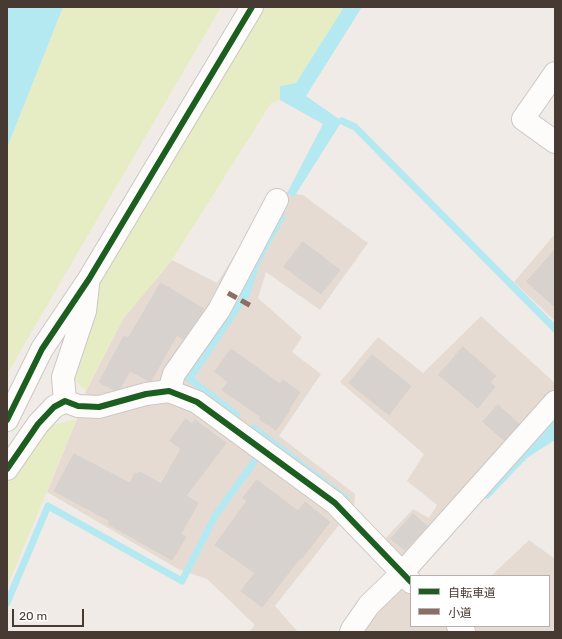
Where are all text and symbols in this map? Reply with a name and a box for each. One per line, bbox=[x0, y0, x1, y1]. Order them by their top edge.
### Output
legend bbox=[410, 575, 550, 627]
text: 自転車道 bbox=[448, 586, 496, 600]
scale bar bbox=[14, 601, 86, 627]
text: 小道 bbox=[448, 606, 472, 620]
text: 20 m bbox=[19, 609, 47, 623]

